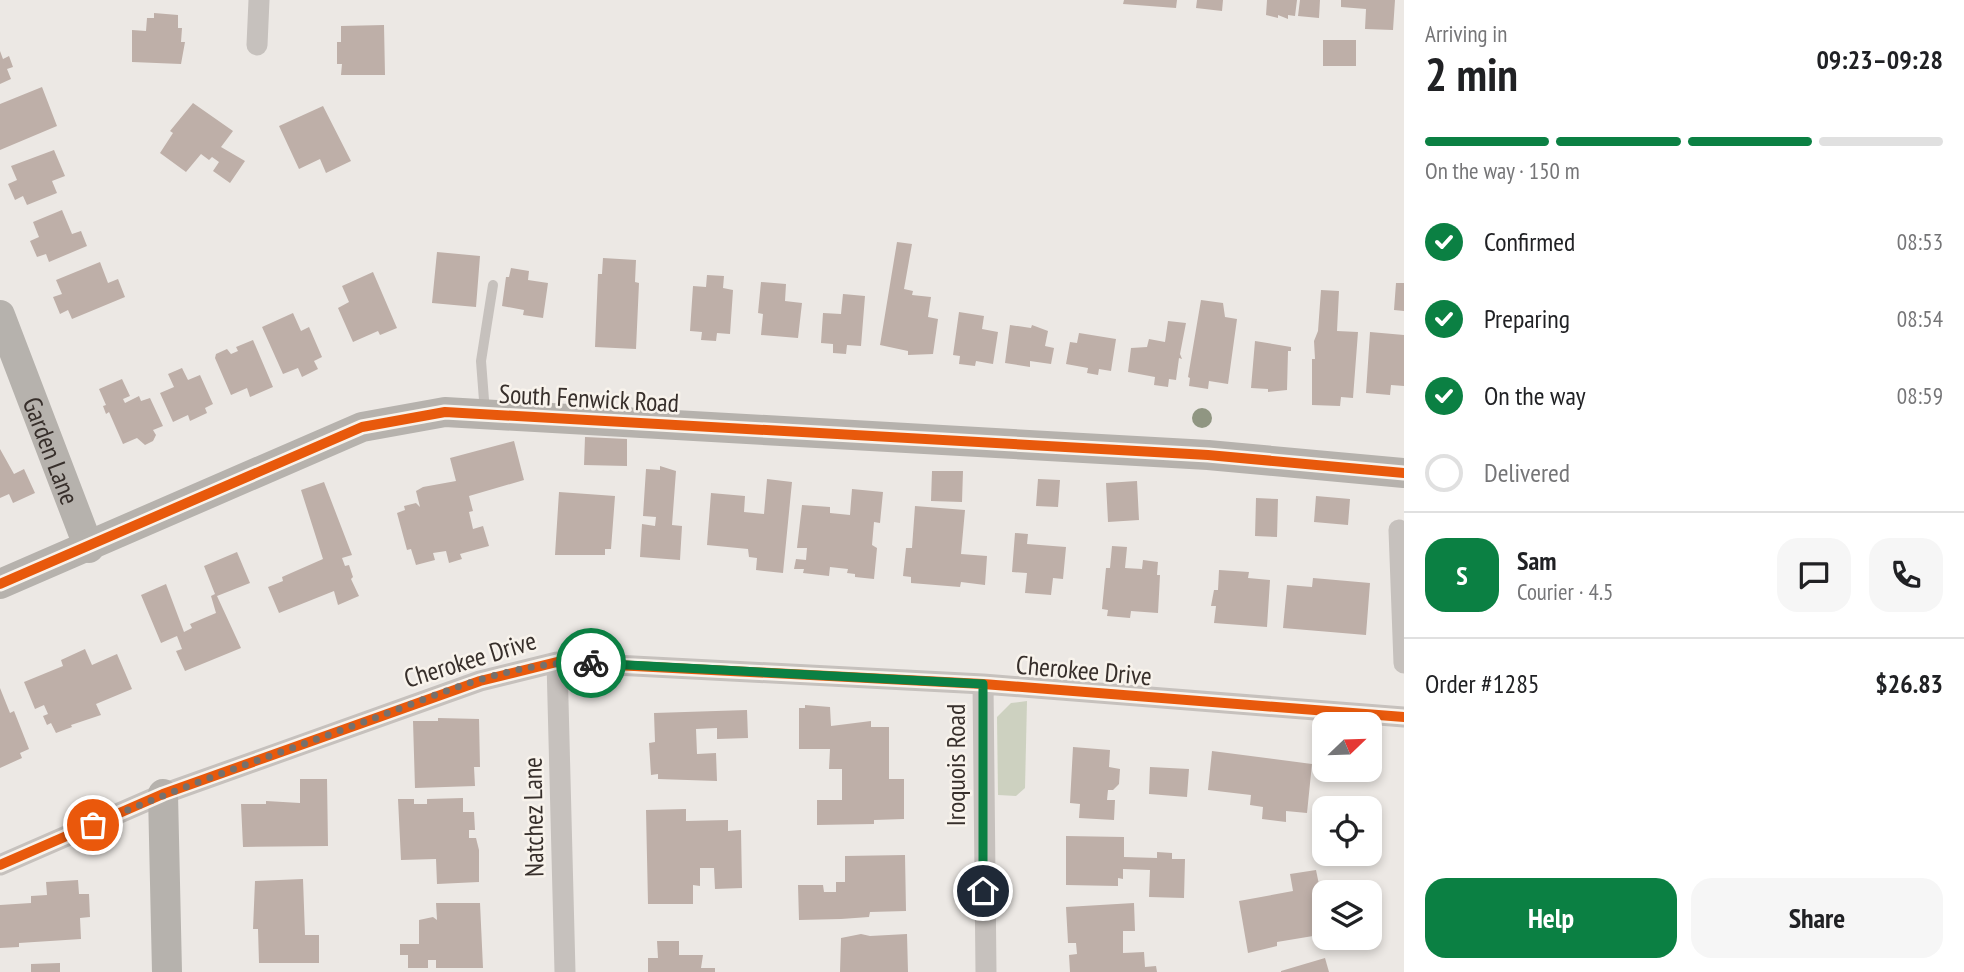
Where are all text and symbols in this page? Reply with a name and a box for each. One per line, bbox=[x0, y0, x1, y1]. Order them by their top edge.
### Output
text: Arriving in bbox=[1425, 19, 1507, 48]
text: 09:23–09:28 bbox=[1816, 43, 1943, 76]
text: 2 min bbox=[1425, 44, 1518, 104]
text: On the way · 150 m bbox=[1425, 156, 1580, 185]
icon: check bbox=[1425, 223, 1463, 261]
text: Confirmed bbox=[1484, 225, 1575, 258]
text: 08:53 bbox=[1897, 227, 1943, 256]
icon: check bbox=[1425, 300, 1463, 338]
text: Preparing bbox=[1484, 302, 1570, 335]
text: 08:54 bbox=[1897, 304, 1943, 333]
street label: South Fenwick Road bbox=[498, 377, 680, 419]
icon: check bbox=[1425, 377, 1463, 415]
text: On the way bbox=[1484, 379, 1586, 412]
text: 08:59 bbox=[1897, 381, 1943, 410]
street label: Garden Lane bbox=[16, 392, 87, 509]
text: Delivered bbox=[1484, 456, 1570, 489]
button: chat bbox=[1777, 538, 1851, 612]
button: phone bbox=[1869, 538, 1943, 612]
text: Sam bbox=[1517, 544, 1556, 577]
text: S bbox=[1456, 559, 1468, 592]
text: Courier · 4.5 bbox=[1517, 577, 1613, 606]
street label: Cherokee Drive bbox=[400, 623, 540, 695]
courier bbox=[556, 628, 626, 698]
icon: bike bbox=[572, 644, 610, 682]
street label: Cherokee Drive bbox=[1015, 648, 1153, 692]
text: Order #1285 bbox=[1425, 667, 1540, 700]
text: $26.83 bbox=[1875, 667, 1943, 700]
street label: Iroquois Road bbox=[939, 704, 972, 826]
north arrow bbox=[1312, 712, 1382, 782]
map controls bbox=[1312, 712, 1382, 950]
street label: Natchez Lane bbox=[515, 757, 551, 877]
pin bbox=[63, 795, 123, 855]
button: locate bbox=[1312, 796, 1382, 866]
icon: bag bbox=[74, 806, 112, 844]
pin bbox=[953, 861, 1013, 921]
icon: home bbox=[964, 872, 1002, 910]
button: Help bbox=[1425, 878, 1677, 958]
button: Share bbox=[1691, 878, 1943, 958]
button: layers bbox=[1312, 880, 1382, 950]

